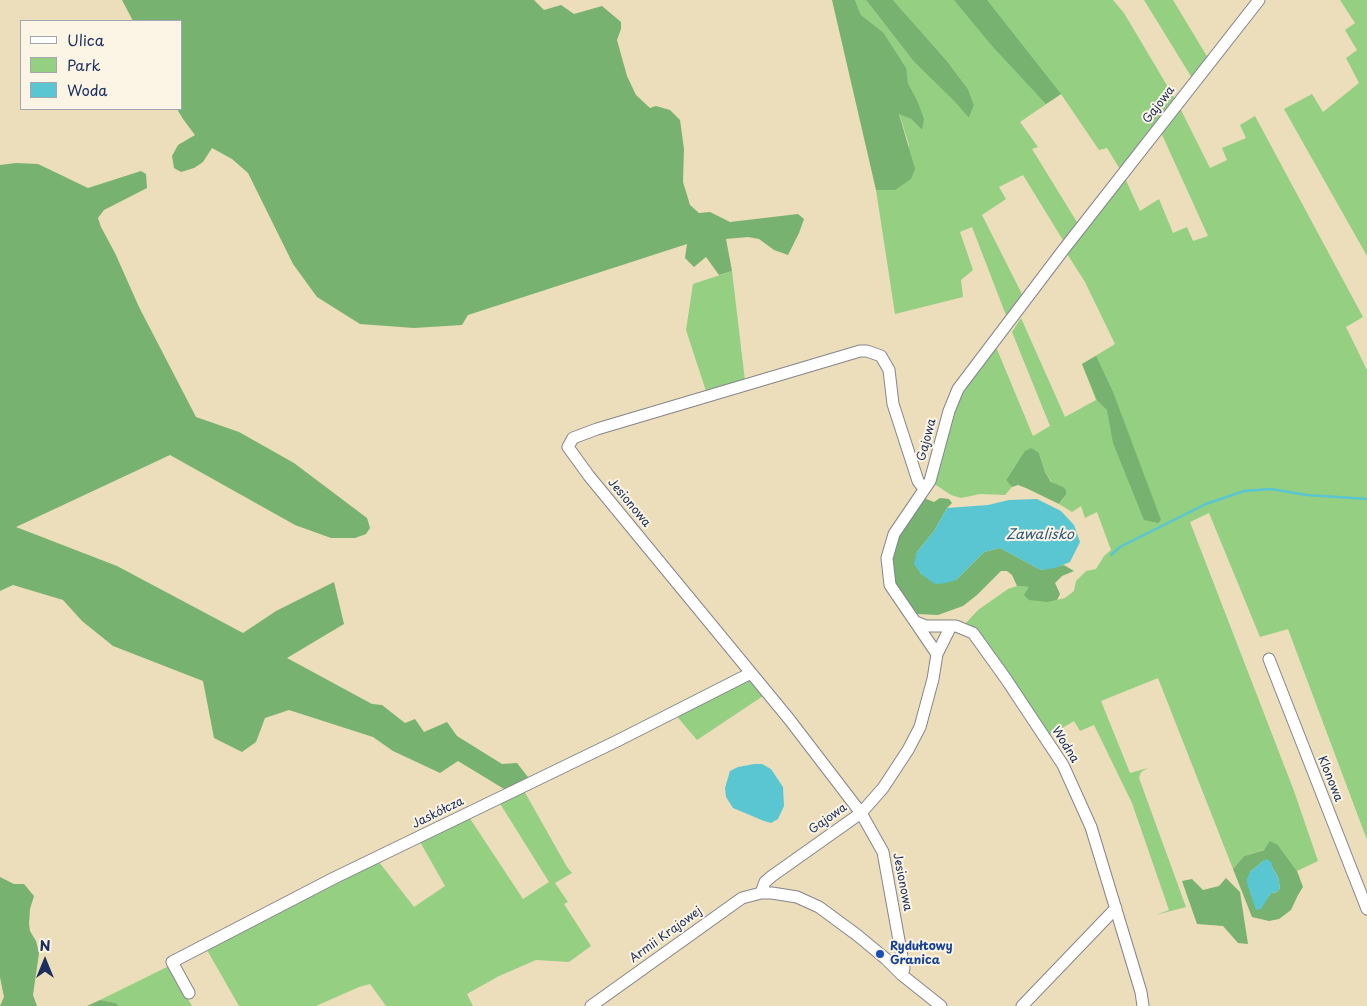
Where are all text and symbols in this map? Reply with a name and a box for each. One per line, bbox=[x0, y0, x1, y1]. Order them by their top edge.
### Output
legend bbox=[20, 20, 182, 110]
text: Ulica bbox=[67, 28, 104, 51]
text: Park bbox=[67, 53, 101, 76]
text: Woda bbox=[67, 78, 108, 101]
street label: Gajowa bbox=[1140, 83, 1178, 127]
street label: Gajowa bbox=[914, 417, 940, 463]
street label: Jesionowa bbox=[605, 476, 653, 530]
water label: Zawalisko bbox=[1006, 527, 1074, 543]
street label: Wodna bbox=[1048, 724, 1082, 766]
street label: Klonowa bbox=[1314, 754, 1346, 804]
street label: Jaskółcza bbox=[410, 794, 466, 832]
street label: Gajowa bbox=[806, 801, 850, 837]
street label: Jesionowa bbox=[889, 852, 915, 912]
street label: Armii Krajowej bbox=[627, 904, 705, 966]
text: N bbox=[39, 935, 51, 956]
north arrow bbox=[20, 936, 70, 986]
place label: Rydułtowy Granica bbox=[890, 940, 952, 968]
marker: Rydułtowy Granica bbox=[874, 948, 886, 960]

